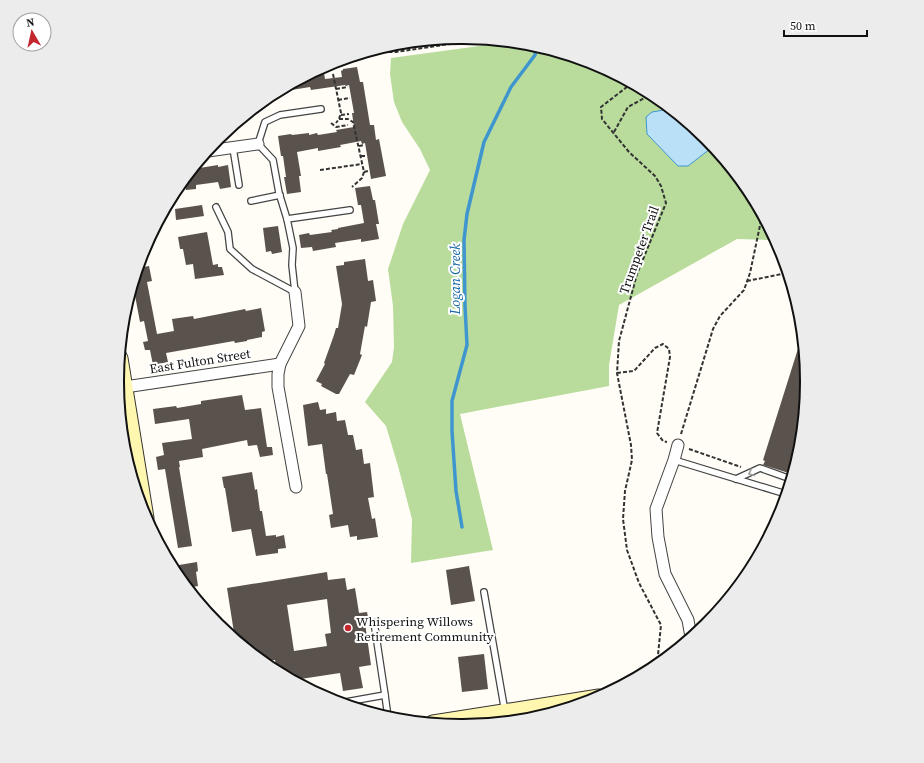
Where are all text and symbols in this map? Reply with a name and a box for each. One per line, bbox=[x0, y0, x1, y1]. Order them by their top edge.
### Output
north arrow bbox=[12, 12, 52, 52]
scale bar bbox=[784, 12, 867, 38]
text: N bbox=[25, 15, 36, 31]
text: 50 m bbox=[790, 18, 816, 34]
street label: Trumpeter Trail bbox=[615, 203, 663, 296]
water label: Logan Creek bbox=[445, 243, 465, 316]
street label: East Fulton Street bbox=[148, 345, 252, 377]
one-way arrow bbox=[747, 468, 754, 476]
place label: Whispering Willows Retirement Community bbox=[356, 613, 494, 645]
marker: Whispering Willows Retirement Community bbox=[343, 623, 353, 633]

